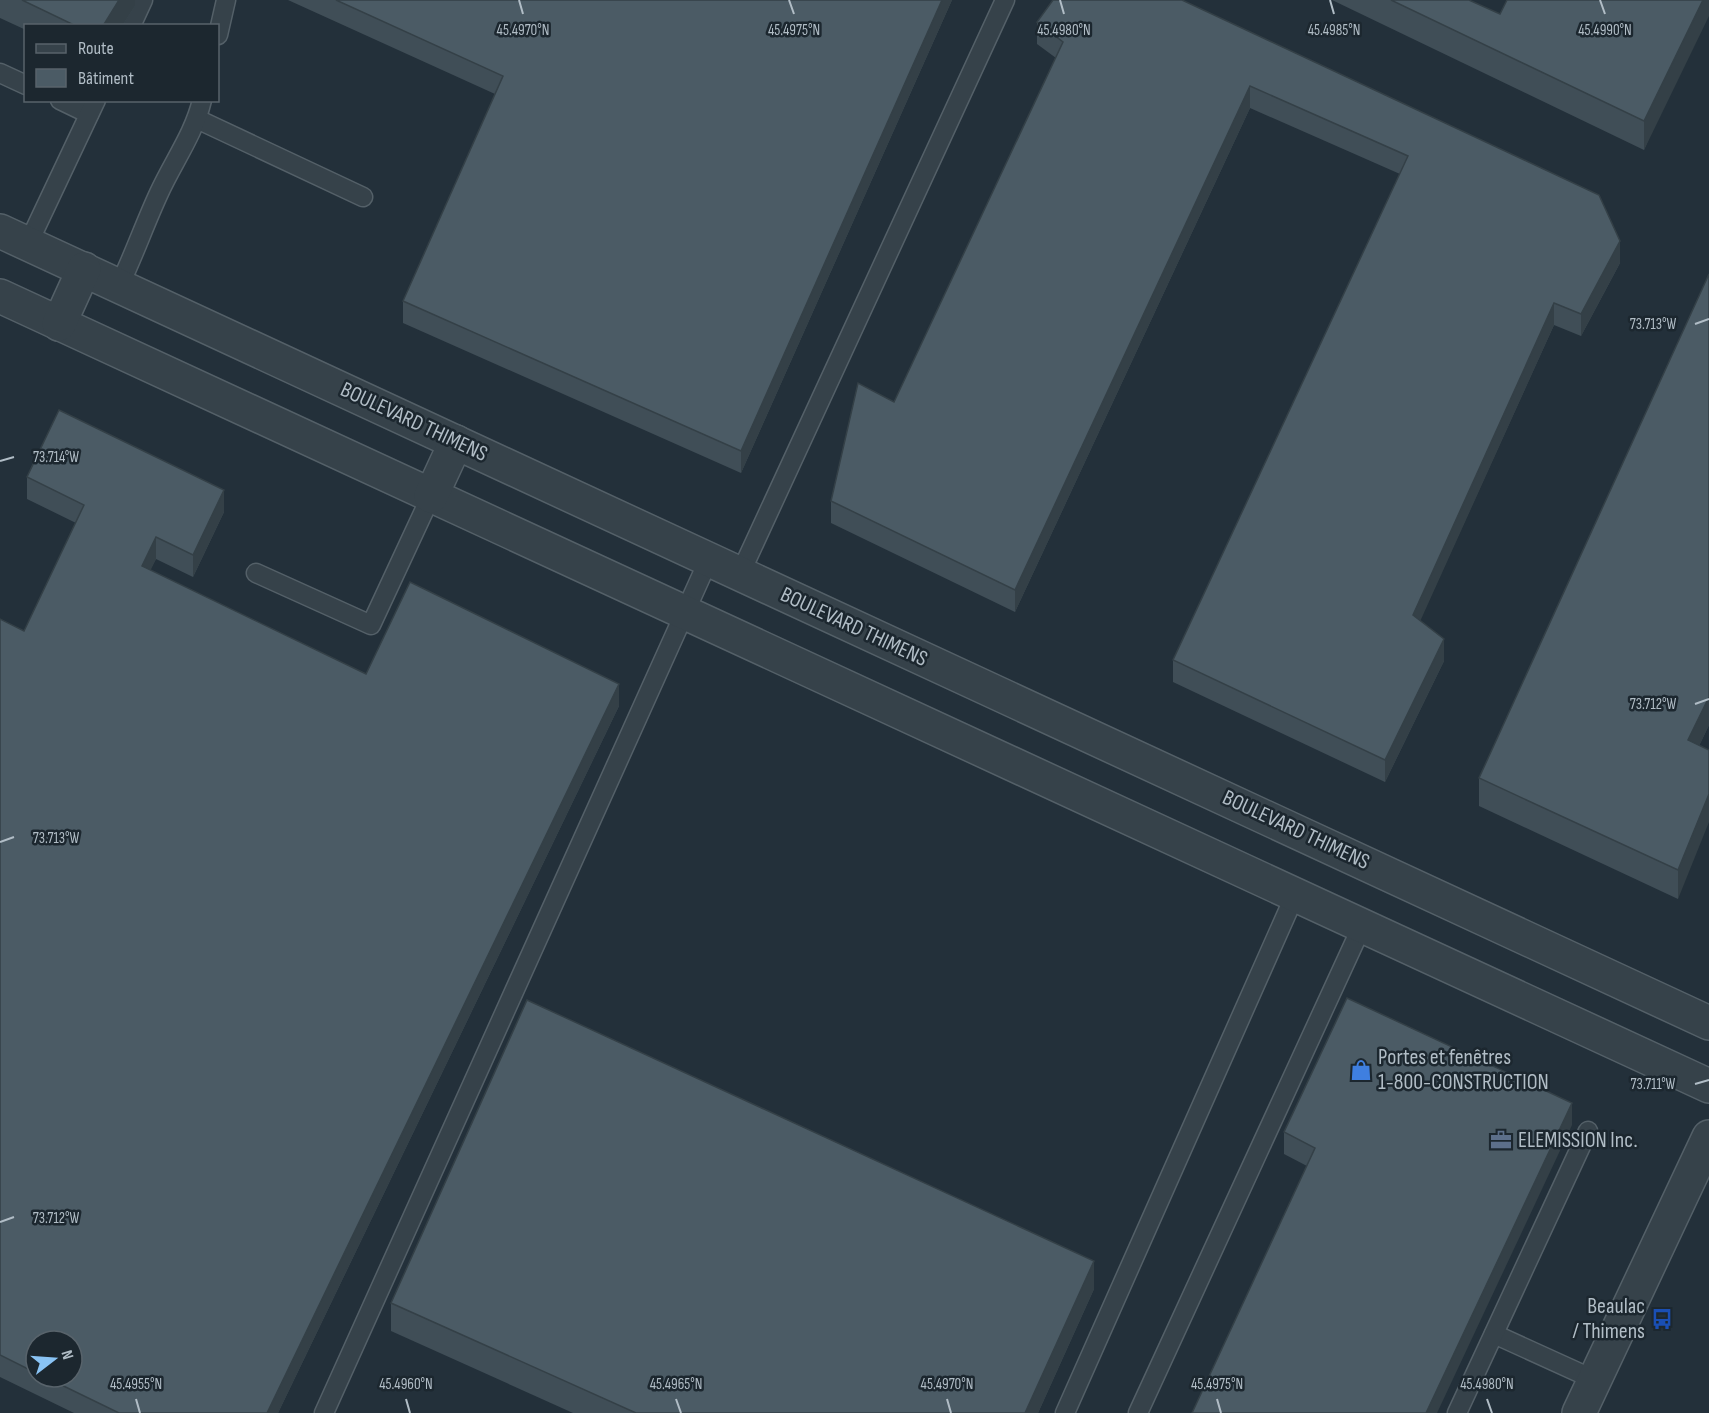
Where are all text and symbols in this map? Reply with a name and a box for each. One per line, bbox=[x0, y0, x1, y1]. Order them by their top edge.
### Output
text: 45.4970°N bbox=[497, 21, 549, 40]
text: 45.4975°N bbox=[768, 21, 820, 40]
text: 45.4980°N bbox=[1037, 21, 1091, 40]
text: 45.4985°N bbox=[1308, 21, 1360, 40]
text: 45.4990°N bbox=[1578, 21, 1632, 40]
legend bbox=[24, 24, 219, 102]
text: Route bbox=[78, 38, 114, 59]
text: Bâtiment bbox=[78, 68, 134, 89]
text: 73.713°W bbox=[1630, 315, 1676, 334]
street label: BOULEVARD THIMENS bbox=[336, 376, 492, 468]
text: 73.714°W bbox=[33, 448, 79, 467]
street label: BOULEVARD THIMENS bbox=[776, 581, 932, 673]
text: 73.712°W bbox=[1630, 695, 1677, 714]
street label: BOULEVARD THIMENS bbox=[1218, 784, 1374, 876]
text: 73.713°W bbox=[33, 829, 79, 848]
place label: Portes et fenêtres 1-800-CONSTRUCTION bbox=[1378, 1044, 1549, 1096]
shop icon: Portes et fenêtres 1-800-CONSTRUCTION bbox=[1349, 1058, 1373, 1082]
text: 73.711°W bbox=[1631, 1075, 1676, 1094]
place label: ELEMISSION Inc. bbox=[1518, 1127, 1638, 1154]
office icon: ELEMISSION Inc. bbox=[1489, 1128, 1513, 1152]
text: 73.712°W bbox=[33, 1209, 80, 1228]
place label: Beaulac / Thimens bbox=[1573, 1293, 1645, 1345]
bus stop icon: Beaulac / Thimens bbox=[1650, 1307, 1674, 1331]
north arrow bbox=[24, 1329, 84, 1389]
text: N bbox=[57, 1348, 77, 1362]
text: 45.4955°N bbox=[110, 1375, 162, 1394]
text: 45.4960°N bbox=[379, 1375, 433, 1394]
text: 45.4965°N bbox=[650, 1375, 702, 1394]
text: 45.4970°N bbox=[921, 1375, 973, 1394]
text: 45.4975°N bbox=[1191, 1375, 1243, 1394]
text: 45.4980°N bbox=[1460, 1375, 1514, 1394]

